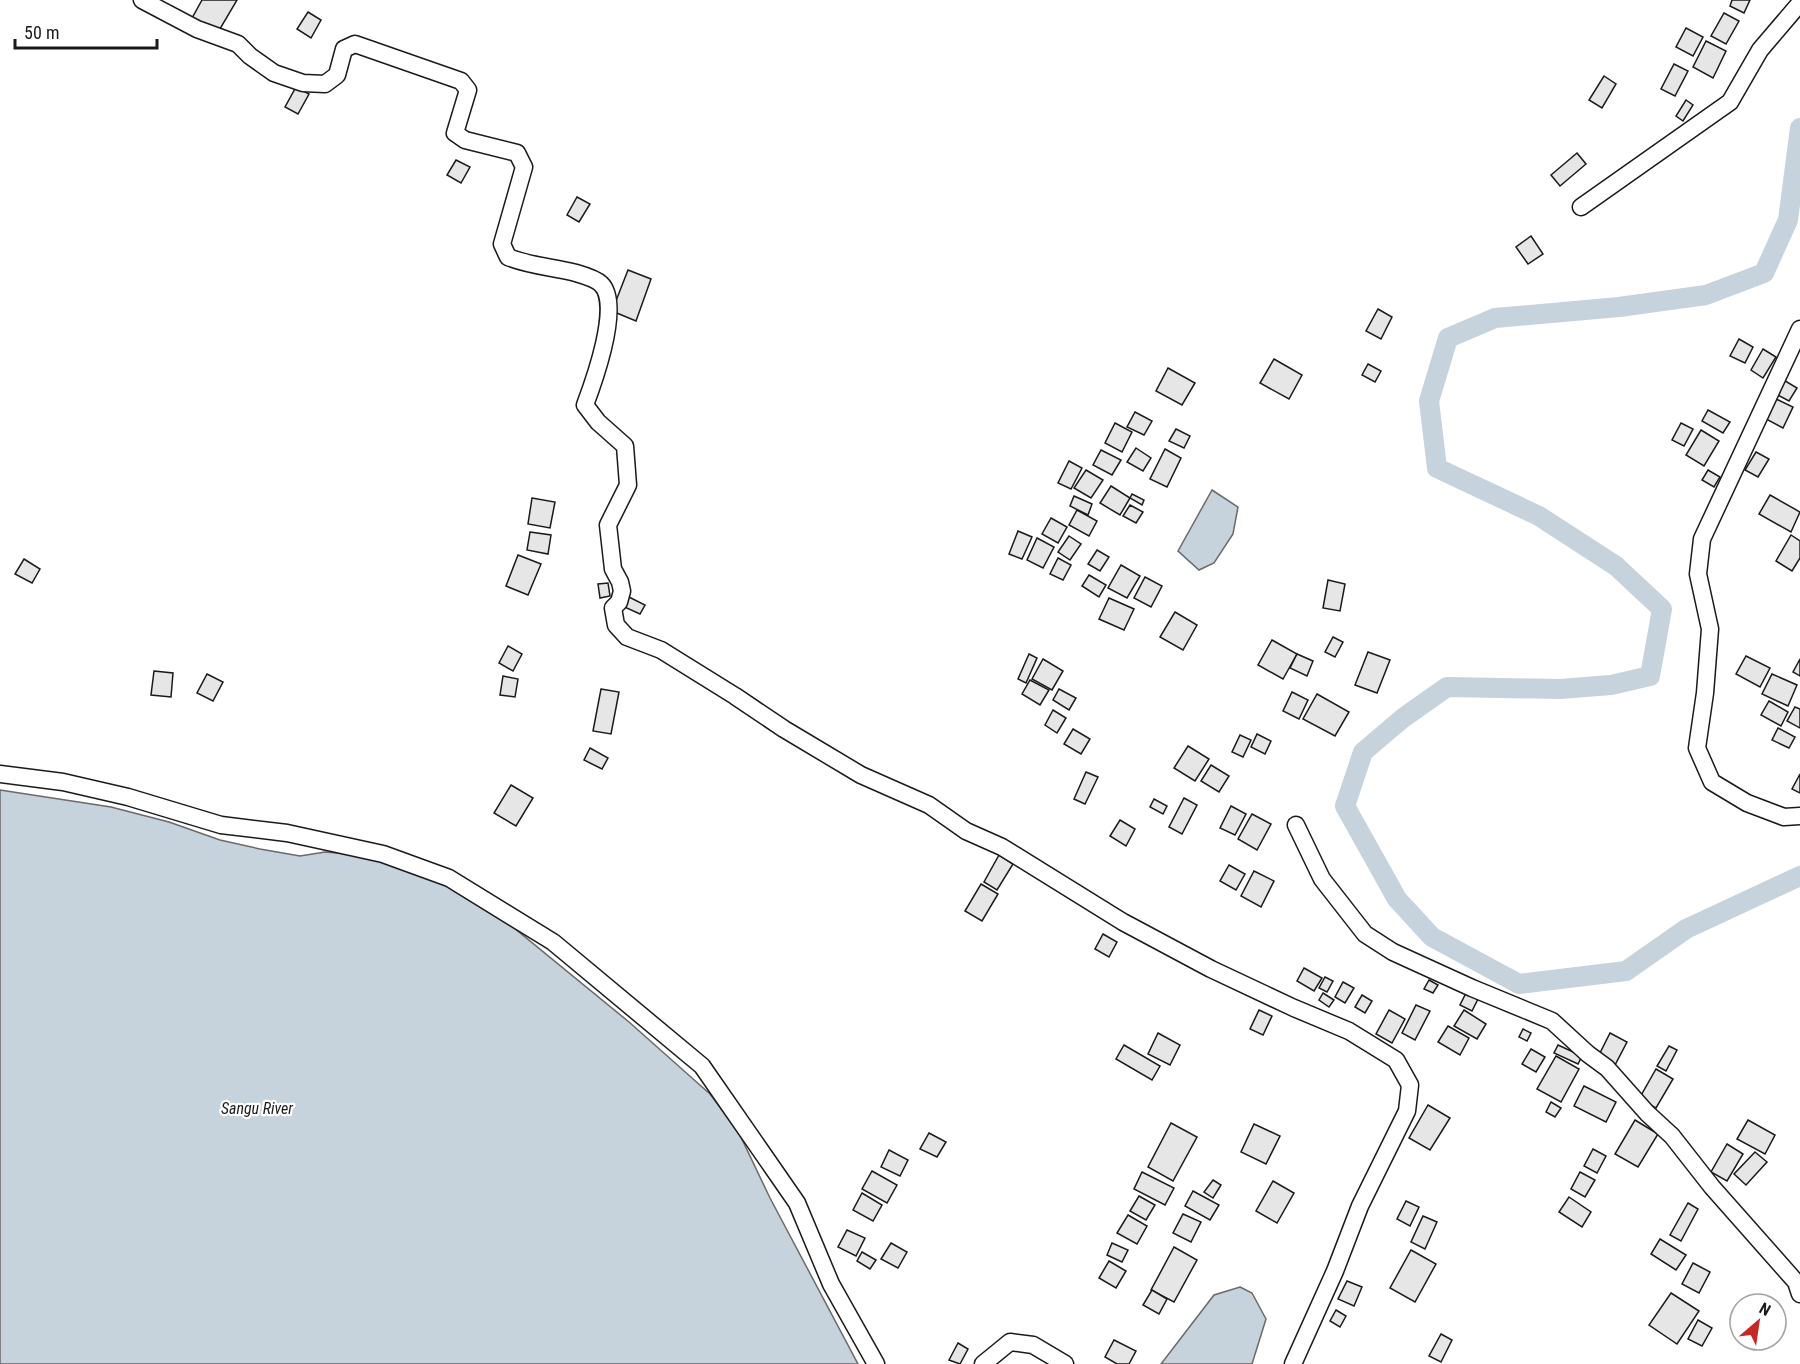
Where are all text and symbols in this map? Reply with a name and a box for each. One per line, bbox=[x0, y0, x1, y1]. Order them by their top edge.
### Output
scale bar bbox=[15, 12, 158, 50]
text: 50 m bbox=[24, 22, 59, 43]
water label: Sangu River bbox=[221, 1099, 294, 1118]
north arrow bbox=[1728, 1292, 1788, 1352]
text: N bbox=[1756, 1299, 1774, 1320]

